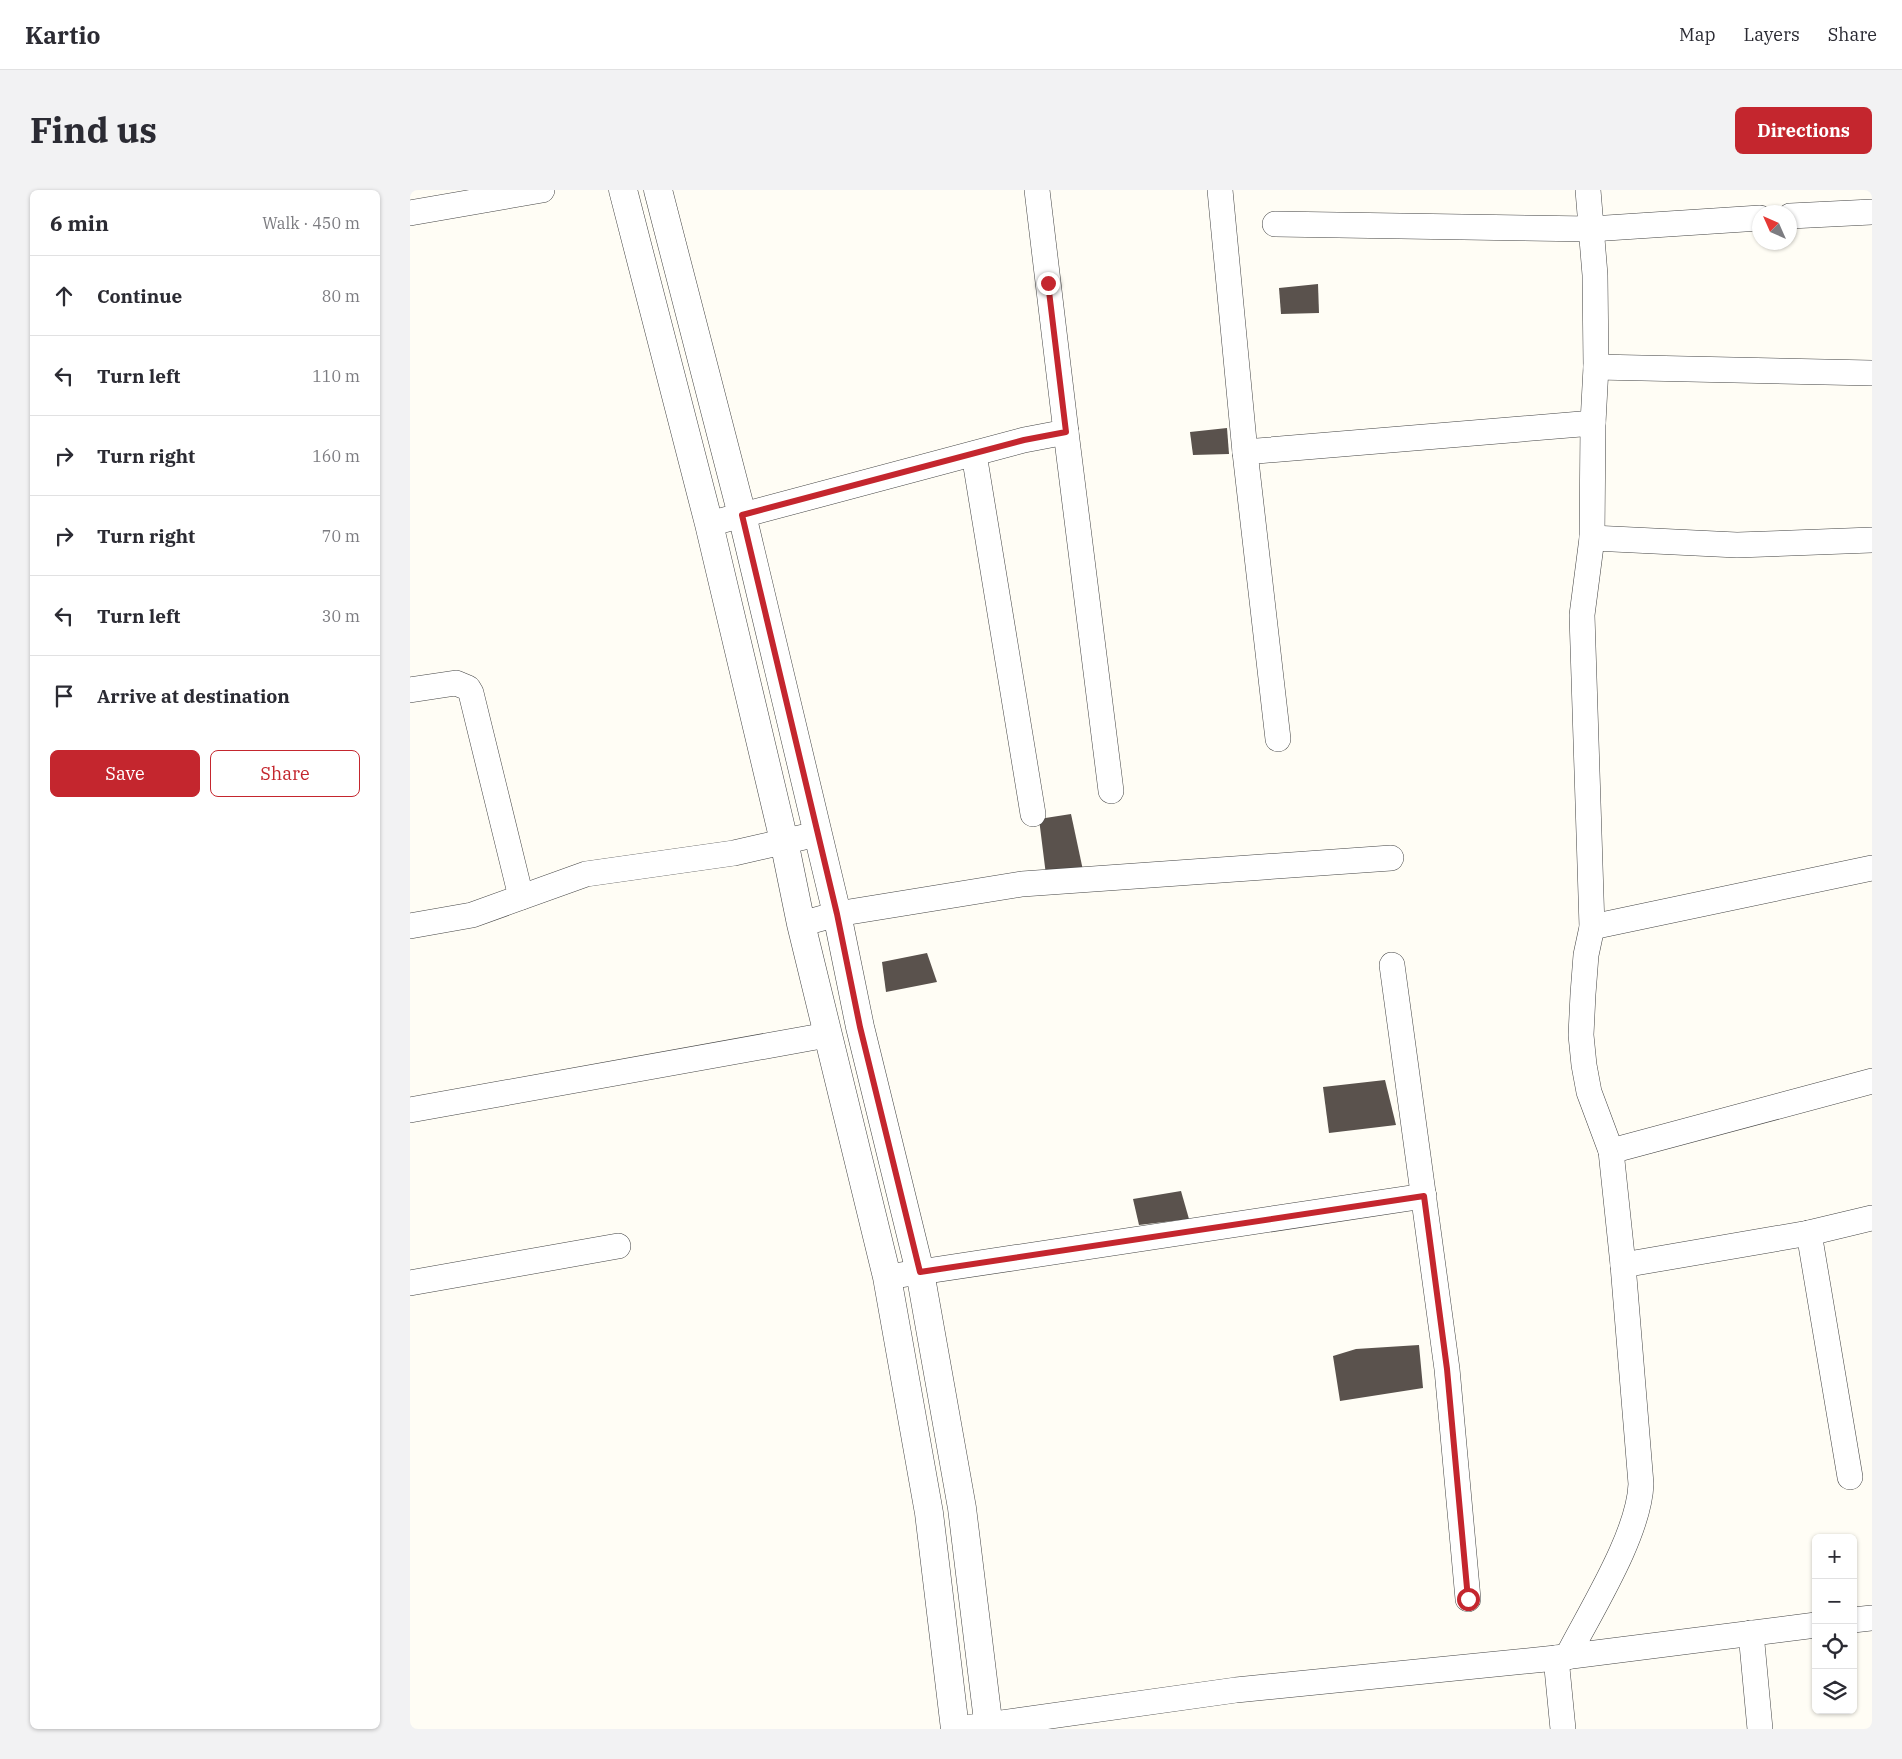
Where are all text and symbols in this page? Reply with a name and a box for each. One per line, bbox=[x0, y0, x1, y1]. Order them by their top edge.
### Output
text: Kartio bbox=[25, 19, 100, 51]
text: Map bbox=[1679, 23, 1716, 46]
text: Layers bbox=[1744, 23, 1800, 46]
text: Share bbox=[1828, 23, 1877, 46]
text: Find us bbox=[30, 107, 157, 153]
button: Directions bbox=[1735, 107, 1872, 154]
north arrow bbox=[1752, 205, 1797, 250]
text: 6 min bbox=[50, 209, 109, 237]
text: Walk · 450 m bbox=[262, 213, 360, 233]
route end bbox=[1037, 272, 1060, 295]
icon: ahead bbox=[50, 282, 78, 310]
text: Continue bbox=[97, 284, 182, 308]
text: 80 m bbox=[322, 286, 360, 306]
icon: left bbox=[50, 362, 78, 390]
text: Turn left bbox=[97, 364, 180, 388]
text: 110 m bbox=[312, 366, 360, 386]
icon: right bbox=[50, 442, 78, 470]
text: Turn right bbox=[97, 444, 195, 468]
text: 160 m bbox=[312, 446, 360, 466]
icon: right bbox=[50, 522, 78, 550]
text: Turn right bbox=[97, 524, 195, 548]
text: 70 m bbox=[322, 526, 360, 546]
icon: left bbox=[50, 602, 78, 630]
text: Turn left bbox=[97, 604, 180, 628]
text: 30 m bbox=[322, 606, 360, 626]
icon: arrive bbox=[50, 682, 78, 710]
text: Arrive at destination bbox=[97, 684, 290, 708]
button: Save bbox=[50, 750, 200, 797]
button: Share bbox=[210, 750, 360, 797]
map controls bbox=[1812, 1534, 1857, 1714]
button: + bbox=[1812, 1534, 1857, 1579]
button: − bbox=[1812, 1579, 1857, 1624]
route start bbox=[1457, 1588, 1480, 1611]
button: locate bbox=[1812, 1624, 1857, 1669]
button: layers bbox=[1812, 1669, 1857, 1714]

